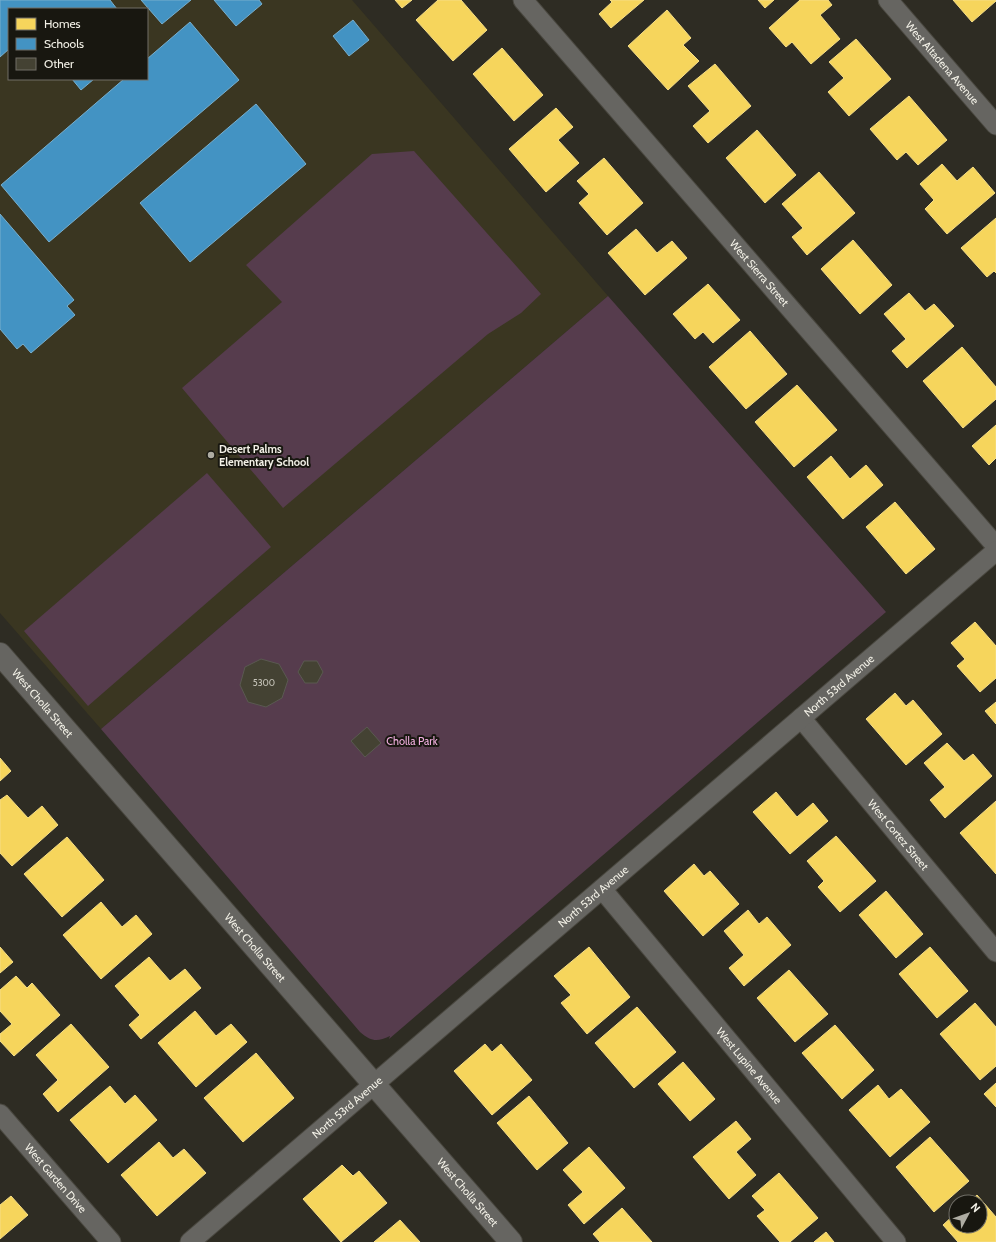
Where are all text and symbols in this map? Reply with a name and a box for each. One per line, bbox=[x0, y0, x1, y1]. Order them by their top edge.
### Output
legend bbox=[8, 8, 148, 80]
text: Homes bbox=[44, 16, 81, 31]
street label: West Altadena Avenue bbox=[903, 18, 982, 107]
text: Schools bbox=[44, 36, 84, 51]
text: Other bbox=[44, 56, 74, 71]
street label: West Sierra Street bbox=[727, 237, 792, 309]
place label: Desert Palms Elementary School bbox=[219, 442, 309, 469]
marker: Desert Palms Elementary School bbox=[206, 450, 216, 460]
street label: North 53rd Avenue bbox=[801, 651, 877, 719]
street label: West Cholla Street bbox=[9, 666, 76, 741]
house number: 5300 bbox=[253, 677, 275, 688]
park label: Cholla Park bbox=[386, 734, 438, 748]
street label: West Cortez Street bbox=[865, 797, 932, 873]
street label: North 53rd Avenue bbox=[555, 862, 631, 930]
street label: West Cholla Street bbox=[222, 910, 289, 985]
street label: West Lupine Avenue bbox=[713, 1025, 785, 1107]
street label: North 53rd Avenue bbox=[309, 1073, 385, 1141]
street label: West Garden Drive bbox=[22, 1141, 90, 1216]
street label: West Cholla Street bbox=[434, 1155, 502, 1230]
north arrow bbox=[948, 1194, 988, 1234]
text: N bbox=[968, 1200, 983, 1215]

